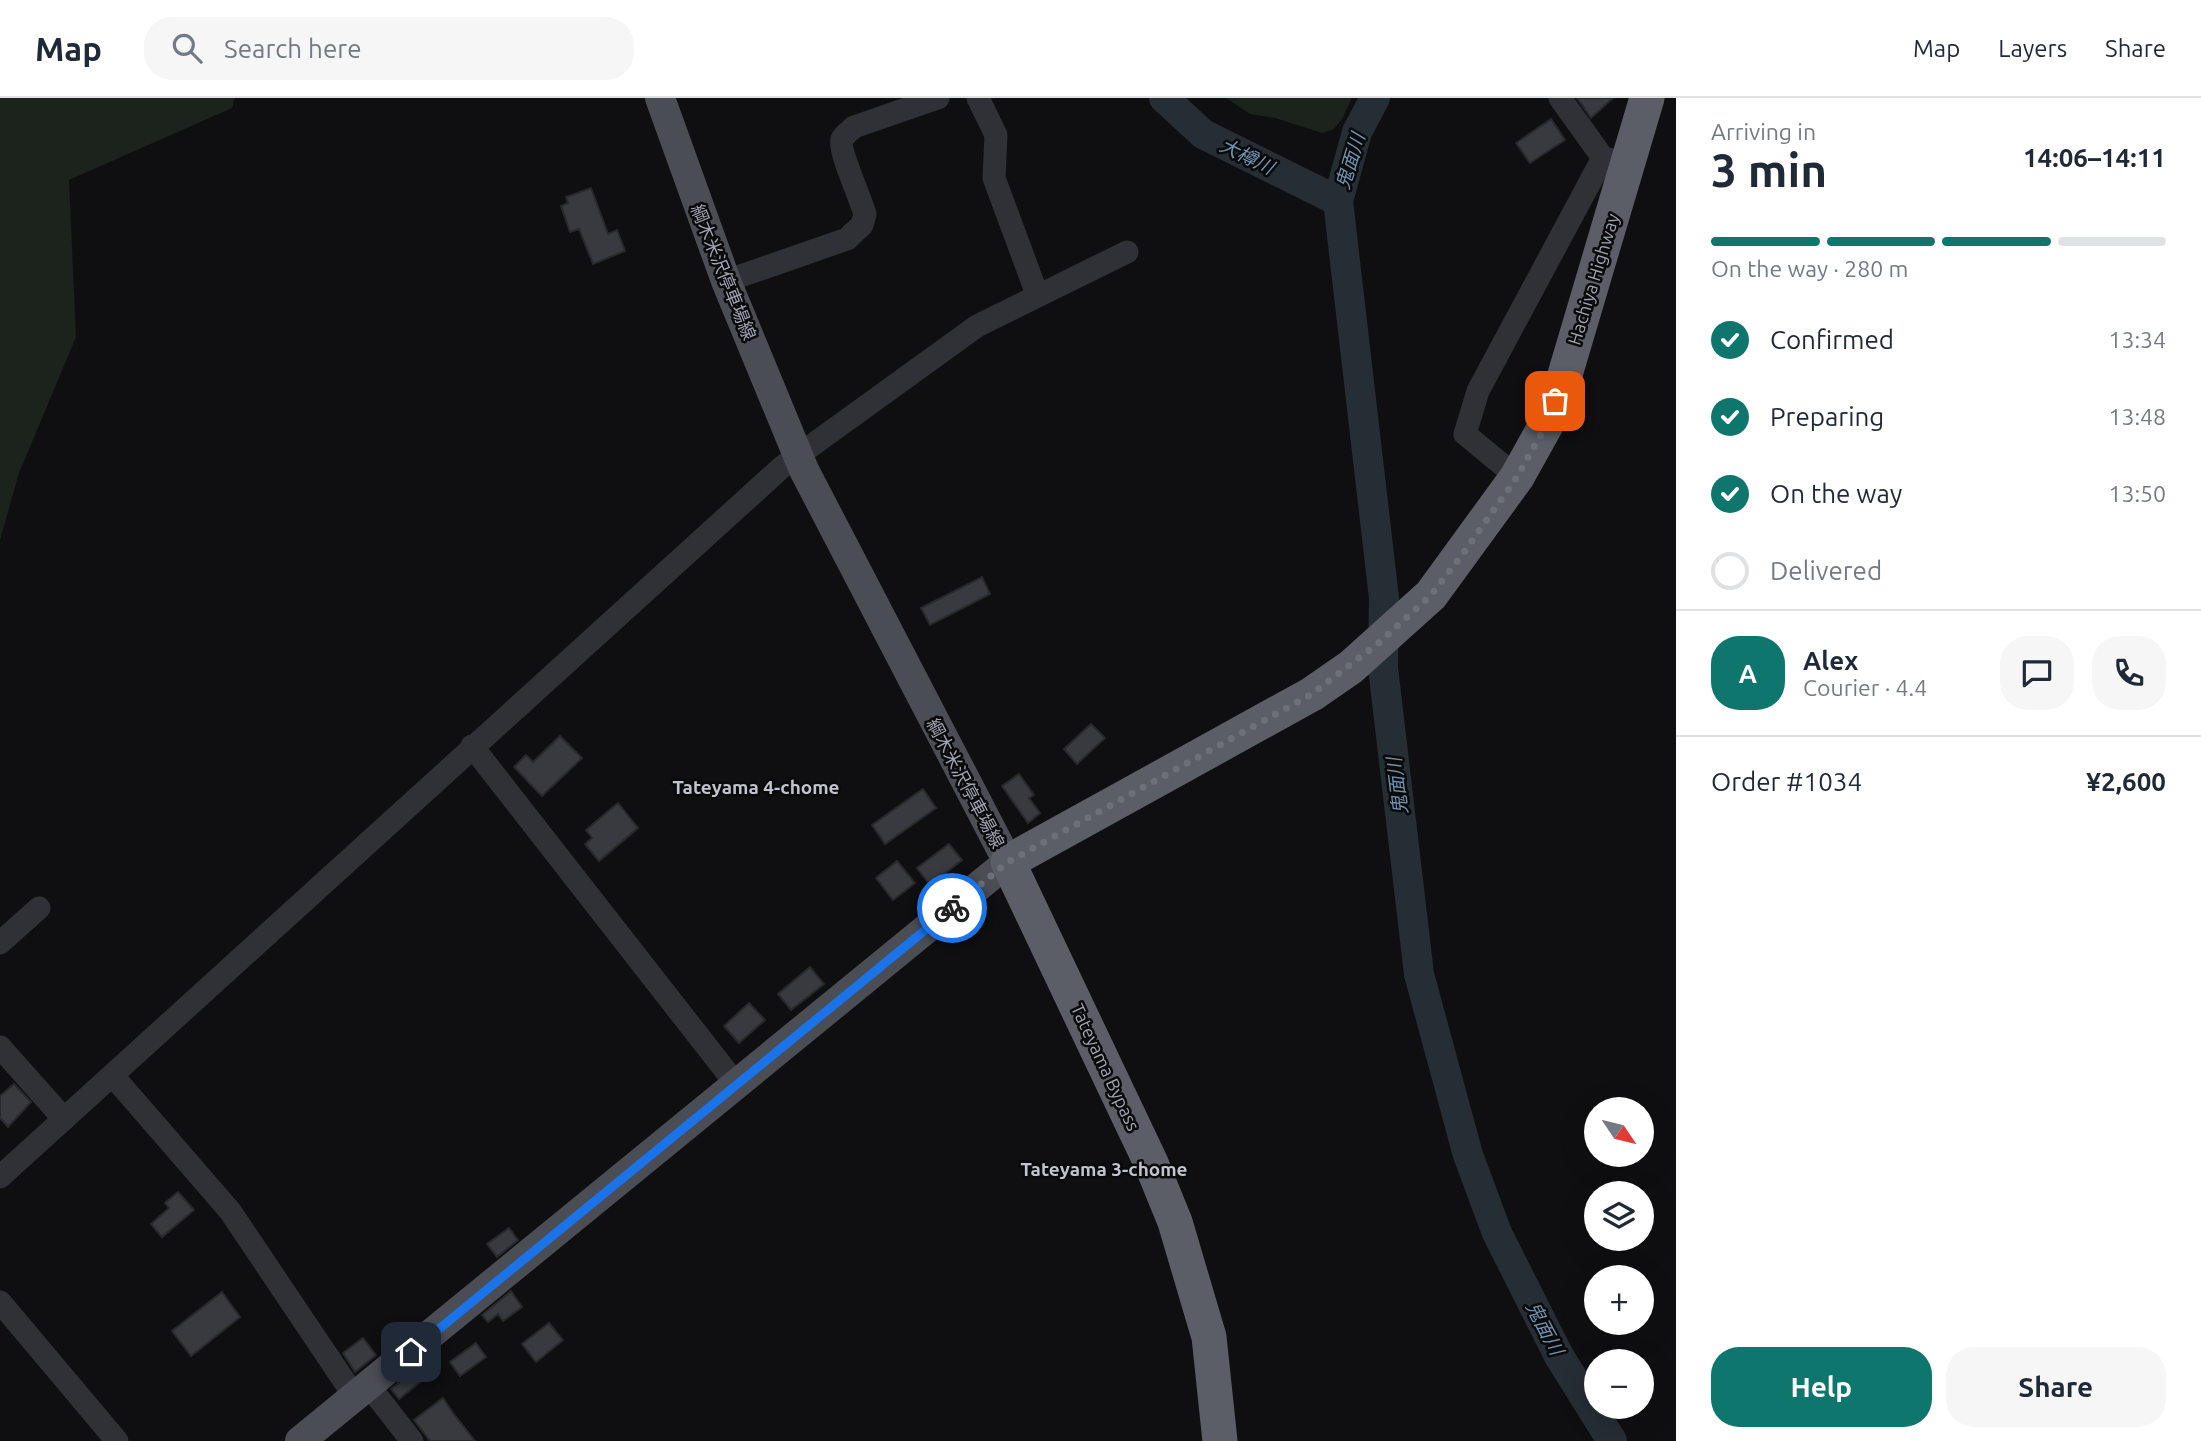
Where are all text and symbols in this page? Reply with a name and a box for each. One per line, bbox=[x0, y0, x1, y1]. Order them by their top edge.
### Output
search box bbox=[144, 17, 634, 80]
icon: search bbox=[168, 29, 206, 67]
text: Map bbox=[35, 30, 102, 67]
text: Search here bbox=[224, 34, 362, 63]
text: Map bbox=[1913, 35, 1960, 62]
text: Layers bbox=[1998, 35, 2067, 62]
text: Share bbox=[2105, 35, 2166, 62]
text: Arriving in bbox=[1711, 119, 1816, 144]
water label: 鬼面川 bbox=[1331, 129, 1369, 191]
water label: 大樽川 bbox=[1217, 134, 1279, 179]
text: 14:06–14:11 bbox=[2023, 143, 2166, 172]
text: 3 min bbox=[1711, 144, 1827, 196]
street label: 綱木米沢停車場線 bbox=[688, 201, 760, 343]
street label: Hachiya Highway bbox=[1564, 211, 1623, 347]
text: On the way · 280 m bbox=[1711, 256, 1908, 281]
icon: check bbox=[1711, 321, 1749, 359]
text: Confirmed bbox=[1770, 325, 1894, 354]
text: 13:34 bbox=[2108, 327, 2166, 352]
pin bbox=[1525, 371, 1585, 431]
icon: bag bbox=[1536, 382, 1574, 420]
icon: check bbox=[1711, 398, 1749, 436]
text: Preparing bbox=[1770, 402, 1884, 431]
text: 13:48 bbox=[2108, 404, 2166, 429]
icon: check bbox=[1711, 475, 1749, 513]
text: On the way bbox=[1770, 479, 1902, 508]
text: 13:50 bbox=[2108, 481, 2166, 506]
text: Delivered bbox=[1770, 556, 1882, 585]
button: chat bbox=[2000, 636, 2074, 710]
button: phone bbox=[2092, 636, 2166, 710]
text: Alex bbox=[1803, 646, 1858, 675]
text: A bbox=[1739, 659, 1757, 688]
text: Courier · 4.4 bbox=[1803, 675, 1927, 700]
street label: 綱木米沢停車場線 bbox=[923, 715, 1009, 851]
water label: 鬼面川 bbox=[1382, 754, 1411, 816]
text: Order #1034 bbox=[1711, 767, 1862, 796]
text: ¥2,600 bbox=[2086, 767, 2166, 796]
district label: Tateyama 4-chome bbox=[672, 776, 840, 798]
courier bbox=[917, 873, 987, 943]
icon: bike bbox=[933, 889, 971, 927]
street label: Tateyama Bypass bbox=[1068, 1000, 1144, 1134]
north arrow bbox=[1584, 1097, 1654, 1167]
map controls bbox=[1584, 1097, 1654, 1419]
district label: Tateyama 3-chome bbox=[1020, 1158, 1188, 1180]
button: layers bbox=[1584, 1181, 1654, 1251]
button: + bbox=[1584, 1265, 1654, 1335]
water label: 鬼面川 bbox=[1522, 1298, 1569, 1360]
pin bbox=[381, 1322, 441, 1382]
icon: home bbox=[392, 1333, 430, 1371]
button: Help bbox=[1711, 1347, 1932, 1427]
button: Share bbox=[1946, 1347, 2166, 1427]
button: − bbox=[1584, 1349, 1654, 1419]

